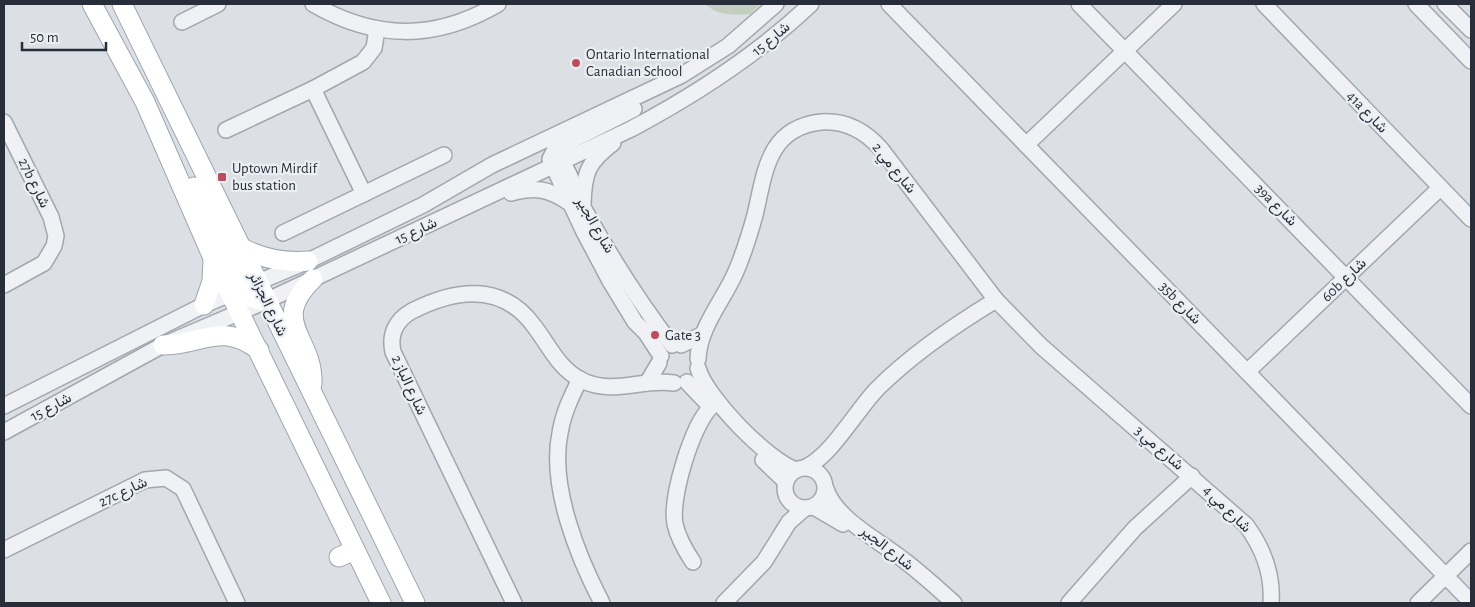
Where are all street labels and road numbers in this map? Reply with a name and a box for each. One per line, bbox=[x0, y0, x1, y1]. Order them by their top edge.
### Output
street label: شارع 15 bbox=[749, 19, 795, 61]
street label: 41a شارع bbox=[1341, 88, 1391, 138]
street label: شارع مي 2 bbox=[865, 140, 919, 199]
street label: 27b شارع bbox=[13, 156, 53, 212]
street label: 39a شارع bbox=[1250, 181, 1300, 231]
street label: شارع الجير bbox=[570, 193, 617, 257]
street label: شارع 15 bbox=[393, 215, 441, 250]
street label: 60b شارع bbox=[1319, 255, 1371, 307]
street label: شارع الجزائر bbox=[243, 269, 290, 340]
street label: 35b شارع bbox=[1154, 279, 1204, 329]
street label: شارع الباز 2 bbox=[386, 353, 429, 419]
street label: شارع 15 bbox=[28, 390, 76, 427]
street label: شارع مي 3 bbox=[1128, 423, 1186, 477]
street label: 27c شارع bbox=[96, 474, 151, 512]
street label: شارع مي 4 bbox=[1197, 483, 1254, 539]
street label: شارع الجير bbox=[855, 522, 916, 576]

